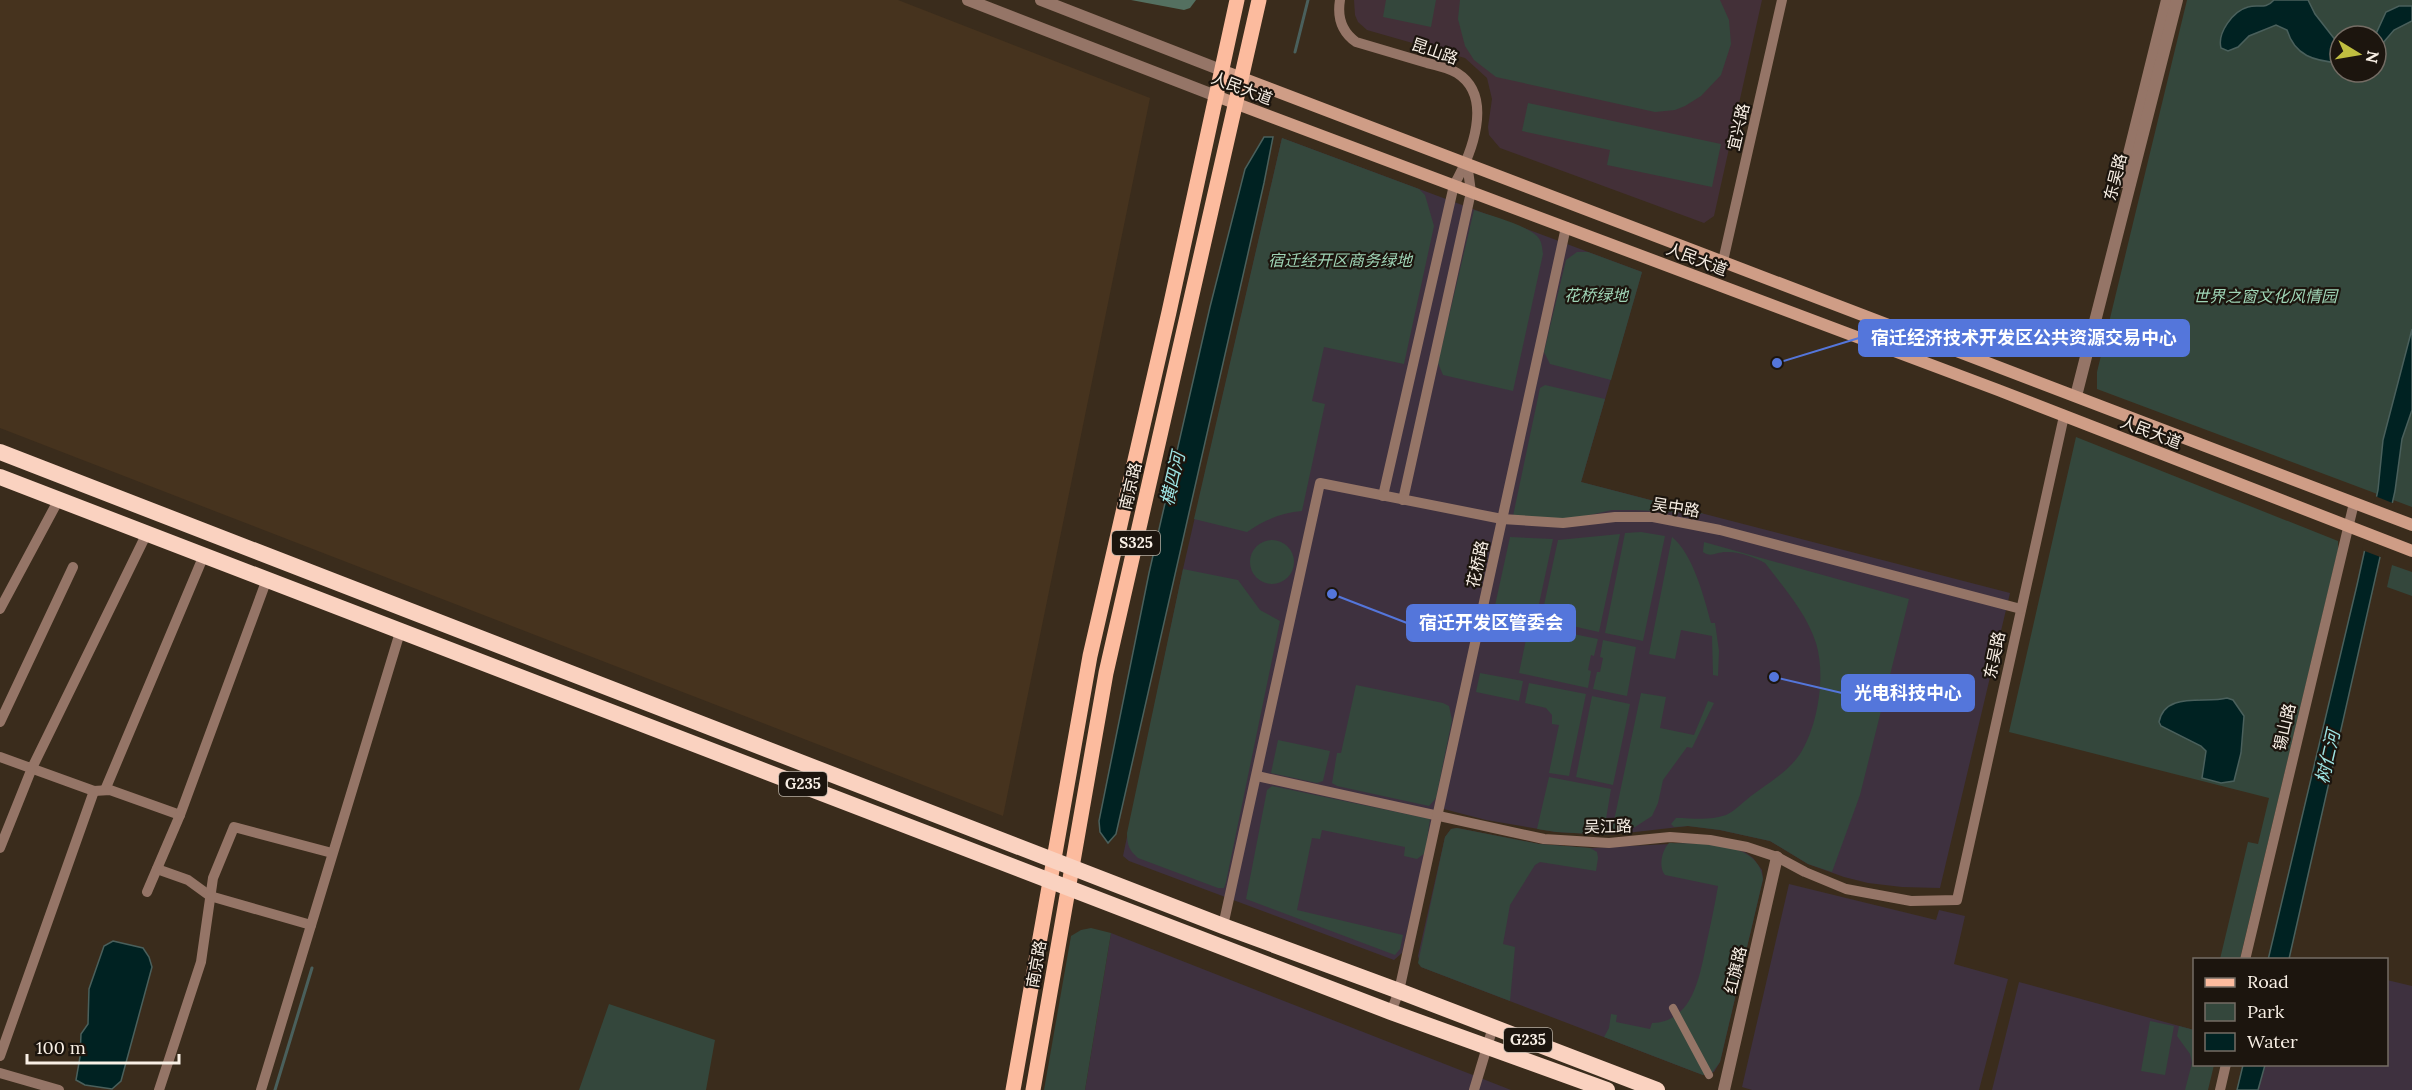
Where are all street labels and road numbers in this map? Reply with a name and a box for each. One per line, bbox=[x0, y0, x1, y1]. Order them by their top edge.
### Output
street label: 昆山路 bbox=[1409, 34, 1461, 68]
street label: 人民大道 bbox=[1209, 67, 1275, 109]
street label: 宜兴路 bbox=[1723, 101, 1753, 153]
street label: 东吴路 bbox=[2099, 151, 2131, 203]
street label: 人民大道 bbox=[1664, 238, 1730, 280]
street label: 人民大道 bbox=[2118, 411, 2184, 453]
street label: 南京路 bbox=[1115, 460, 1145, 512]
street label: 吴中路 bbox=[1651, 493, 1701, 521]
road number: S325 bbox=[1112, 531, 1160, 555]
street label: 花桥路 bbox=[1462, 538, 1492, 590]
street label: 东吴路 bbox=[1979, 629, 2009, 681]
street label: 锡山路 bbox=[2269, 701, 2299, 753]
road number: G235 bbox=[779, 772, 827, 796]
street label: 吴江路 bbox=[1584, 816, 1632, 836]
street label: 南京路 bbox=[1022, 939, 1050, 989]
street label: 红旗路 bbox=[1720, 944, 1750, 996]
road number: G235 bbox=[1504, 1028, 1552, 1052]

